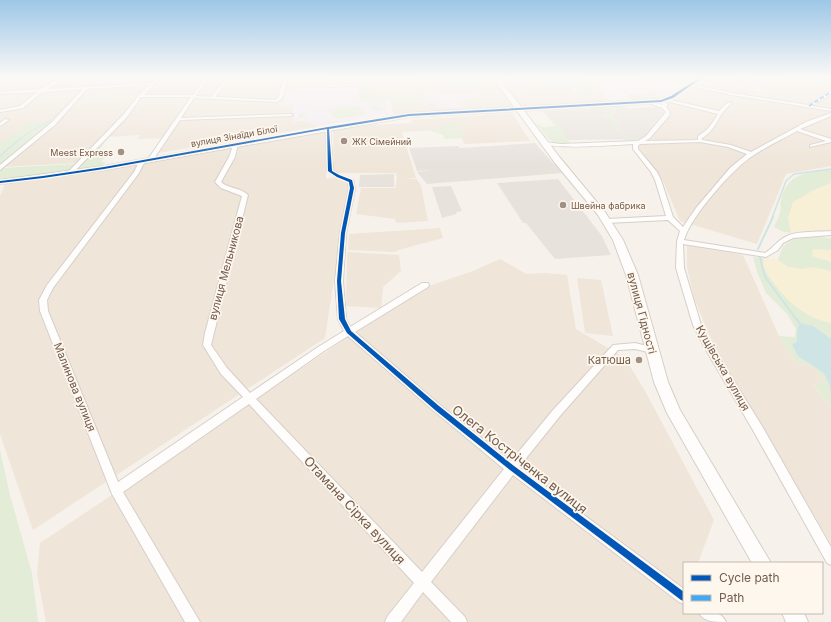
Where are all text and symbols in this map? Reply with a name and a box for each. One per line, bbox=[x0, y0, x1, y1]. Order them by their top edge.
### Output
street label: вулиця Зінаїди Білої bbox=[190, 123, 279, 149]
marker: ЖК Сімейний bbox=[339, 136, 349, 146]
place label: ЖК Сімейний bbox=[352, 136, 411, 147]
place label: Meest Express bbox=[50, 147, 113, 158]
marker: Meest Express bbox=[116, 147, 126, 157]
marker: Швейна фабрика bbox=[558, 200, 568, 210]
place label: Швейна фабрика bbox=[571, 200, 646, 211]
street label: вулиця Мельникова bbox=[205, 214, 247, 322]
street label: вулиця Гідності bbox=[624, 271, 660, 355]
street label: Кущівська вулиця bbox=[693, 323, 753, 413]
street label: Малинова вулиця bbox=[51, 340, 99, 434]
place label: Катюша bbox=[588, 353, 631, 367]
marker: Катюша bbox=[634, 355, 644, 365]
street label: Олега Костріченка вулиця bbox=[449, 401, 591, 517]
street label: Отамана Сірка вулиця bbox=[301, 453, 409, 567]
legend bbox=[683, 562, 823, 614]
text: Cycle path bbox=[719, 570, 780, 585]
text: Path bbox=[719, 590, 744, 605]

